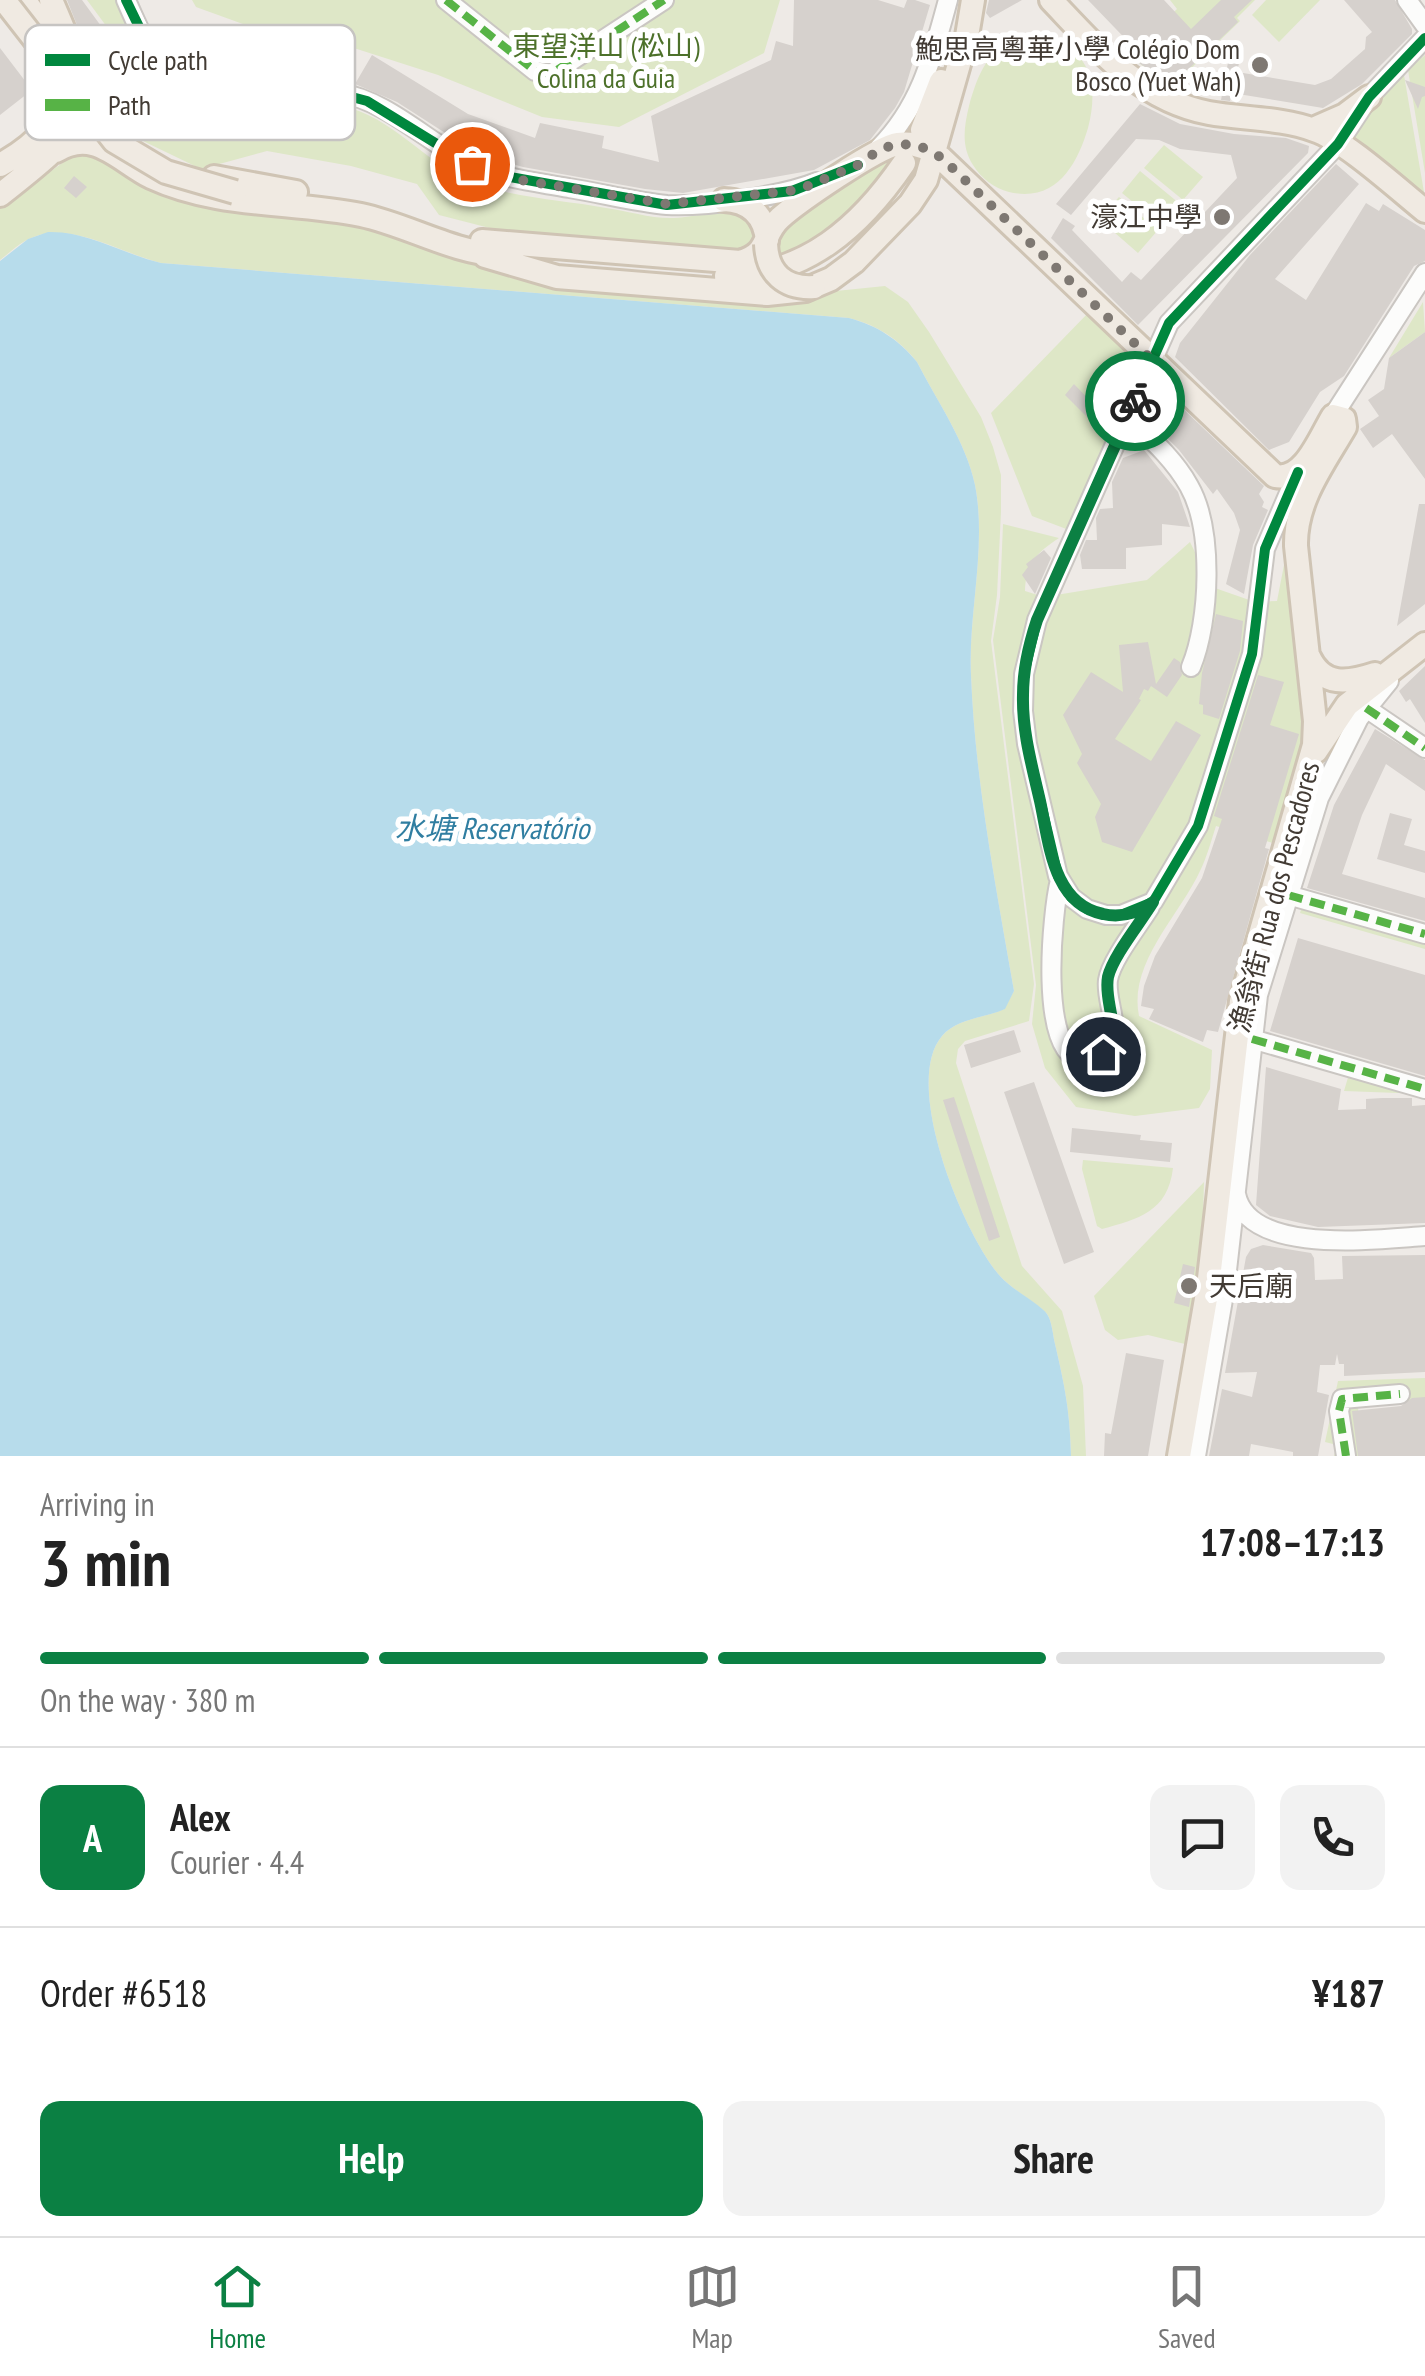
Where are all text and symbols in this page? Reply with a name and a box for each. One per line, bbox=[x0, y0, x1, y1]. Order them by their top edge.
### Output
legend bbox=[25, 25, 355, 140]
park label: 東望洋山 (松山) Colina da Guia bbox=[513, 27, 700, 96]
place label: 鮑思高粵華小學 Colégio Dom Bosco (Yuet Wah) bbox=[915, 30, 1240, 99]
text: Cycle path bbox=[108, 41, 208, 78]
marker: 鮑思高粵華小學 Colégio Dom Bosco (Yuet Wah) bbox=[1249, 54, 1271, 76]
text: Path bbox=[108, 86, 151, 123]
pin bbox=[430, 122, 515, 207]
icon: bag bbox=[445, 137, 500, 192]
place label: 濠江中學 bbox=[1090, 198, 1202, 235]
marker: 濠江中學 bbox=[1211, 206, 1233, 228]
courier bbox=[1085, 351, 1185, 451]
icon: bike bbox=[1108, 374, 1163, 429]
street label: 漁翁街 Rua dos Pescadores bbox=[1220, 757, 1328, 1037]
water label: 水塘 Reservatório bbox=[394, 808, 592, 847]
pin bbox=[1061, 1012, 1146, 1097]
icon: home bbox=[1076, 1027, 1131, 1082]
place label: 天后廟 bbox=[1209, 1267, 1293, 1304]
marker: 天后廟 bbox=[1178, 1275, 1200, 1297]
text: Arriving in bbox=[40, 1483, 155, 1525]
text: 17:08–17:13 bbox=[1200, 1517, 1385, 1566]
text: 3 min bbox=[40, 1520, 171, 1604]
text: On the way · 380 m bbox=[40, 1679, 255, 1721]
button: chat bbox=[1150, 1785, 1255, 1890]
button: phone bbox=[1280, 1785, 1385, 1890]
text: Alex bbox=[170, 1792, 231, 1841]
text: A bbox=[83, 1813, 102, 1862]
text: Courier · 4.4 bbox=[170, 1841, 304, 1883]
text: Order #6518 bbox=[40, 1968, 207, 2017]
text: ¥187 bbox=[1312, 1968, 1385, 2017]
button: Help bbox=[40, 2101, 703, 2216]
button: Share bbox=[723, 2101, 1385, 2216]
tab: Home bbox=[209, 2259, 266, 2356]
tab: Map bbox=[685, 2259, 740, 2356]
tab: Saved bbox=[1158, 2259, 1216, 2356]

